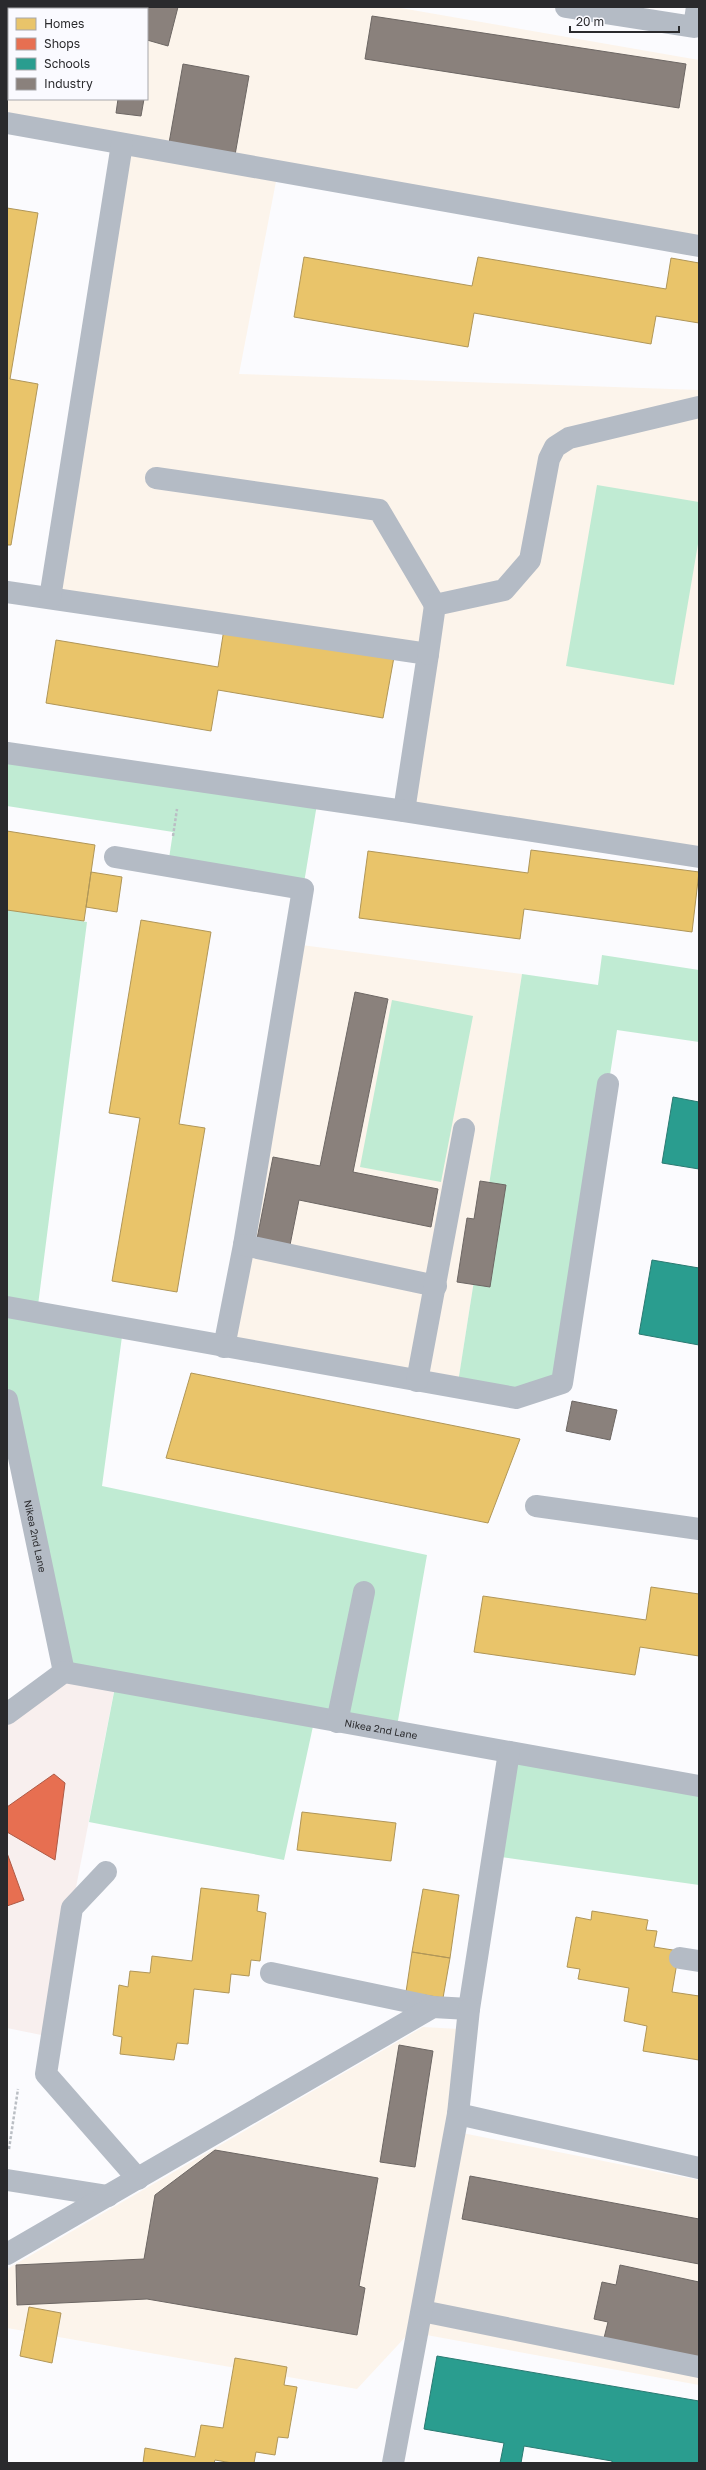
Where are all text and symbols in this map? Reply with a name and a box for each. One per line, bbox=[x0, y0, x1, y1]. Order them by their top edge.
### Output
legend bbox=[8, 8, 148, 100]
scale bar bbox=[570, 8, 679, 34]
text: 20 m bbox=[576, 14, 604, 29]
text: Homes bbox=[44, 16, 84, 31]
text: Shops bbox=[44, 36, 80, 51]
text: Schools bbox=[44, 56, 90, 71]
text: Industry bbox=[44, 76, 93, 91]
street label: Nikea 2nd Lane bbox=[22, 1499, 49, 1574]
street label: Nikea 2nd Lane bbox=[344, 1717, 419, 1741]

